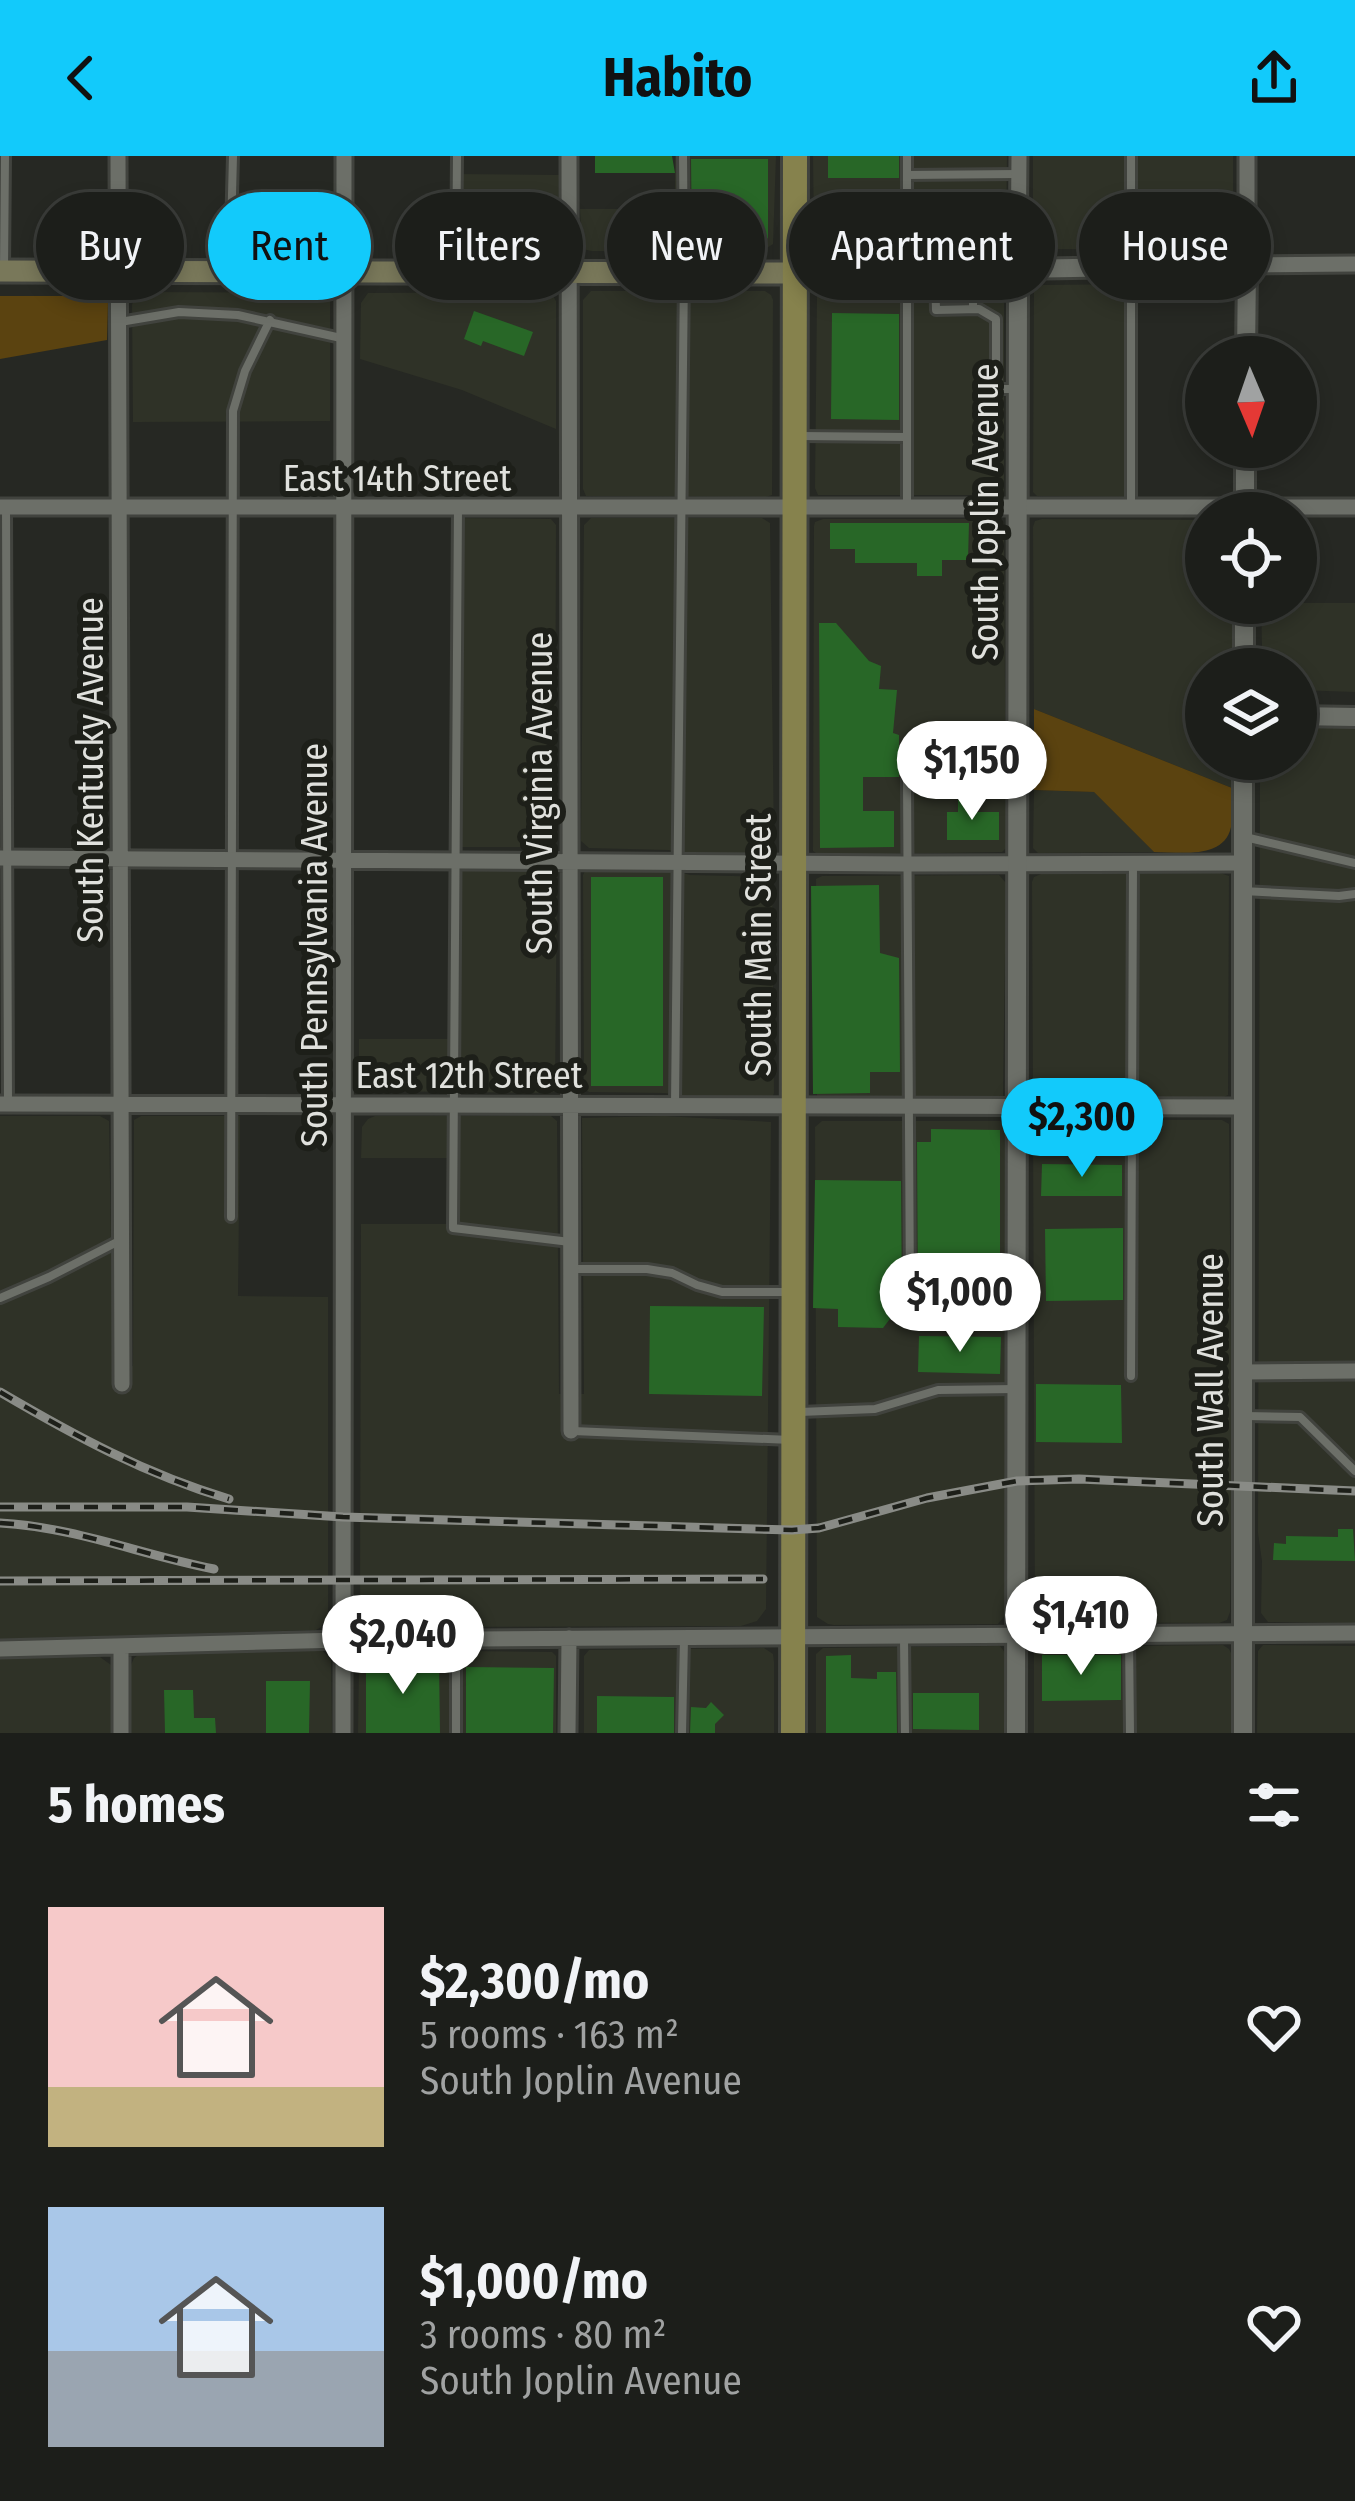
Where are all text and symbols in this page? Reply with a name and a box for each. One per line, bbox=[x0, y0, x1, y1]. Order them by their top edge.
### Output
icon: back bbox=[48, 45, 114, 111]
icon: share bbox=[1241, 45, 1307, 111]
text: Habito bbox=[603, 46, 752, 110]
chip: Buy bbox=[36, 192, 184, 300]
chip: Rent bbox=[208, 192, 371, 300]
chip: Filters bbox=[395, 192, 583, 300]
chip: New bbox=[607, 192, 765, 300]
chip: Apartment bbox=[789, 192, 1055, 300]
chip: House bbox=[1079, 192, 1271, 300]
north arrow bbox=[1185, 336, 1317, 468]
map controls bbox=[1185, 336, 1317, 780]
street label: South Joplin Avenue bbox=[964, 364, 1008, 660]
street label: East 14th Street bbox=[283, 457, 512, 501]
button: locate bbox=[1185, 492, 1317, 624]
street label: South Kentucky Avenue bbox=[69, 597, 113, 943]
street label: South Virginia Avenue bbox=[518, 632, 562, 954]
button: layers bbox=[1185, 648, 1317, 780]
pin: $1,150 bbox=[874, 721, 1070, 823]
text: $1,150 bbox=[924, 737, 1020, 783]
street label: South Pennsylvania Avenue bbox=[293, 743, 337, 1147]
street label: South Main Street bbox=[737, 813, 781, 1077]
street label: East 12th Street bbox=[355, 1054, 583, 1098]
pin: $2,300 bbox=[984, 1078, 1180, 1180]
text: $2,300 bbox=[1028, 1094, 1136, 1140]
pin: $1,000 bbox=[862, 1253, 1058, 1355]
street label: South Wall Avenue bbox=[1189, 1253, 1233, 1527]
text: $1,000 bbox=[907, 1269, 1013, 1315]
pin: $1,410 bbox=[983, 1576, 1179, 1678]
text: $1,410 bbox=[1032, 1592, 1130, 1638]
pin: $2,040 bbox=[305, 1595, 501, 1697]
text: $2,040 bbox=[349, 1611, 457, 1657]
icon: filters bbox=[1241, 1772, 1307, 1838]
text: 5 homes bbox=[48, 1774, 225, 1836]
text: $2,300/mo bbox=[420, 1950, 649, 2012]
icon: home bbox=[144, 1955, 288, 2099]
icon: heart bbox=[1241, 1994, 1307, 2060]
text: 5 rooms · 163 m² bbox=[420, 2012, 679, 2058]
text: South Joplin Avenue bbox=[420, 2058, 742, 2104]
text: $1,000/mo bbox=[420, 2250, 648, 2312]
icon: home bbox=[144, 2255, 288, 2399]
icon: heart bbox=[1241, 2294, 1307, 2360]
text: 3 rooms · 80 m² bbox=[420, 2312, 666, 2358]
text: South Joplin Avenue bbox=[420, 2358, 742, 2404]

